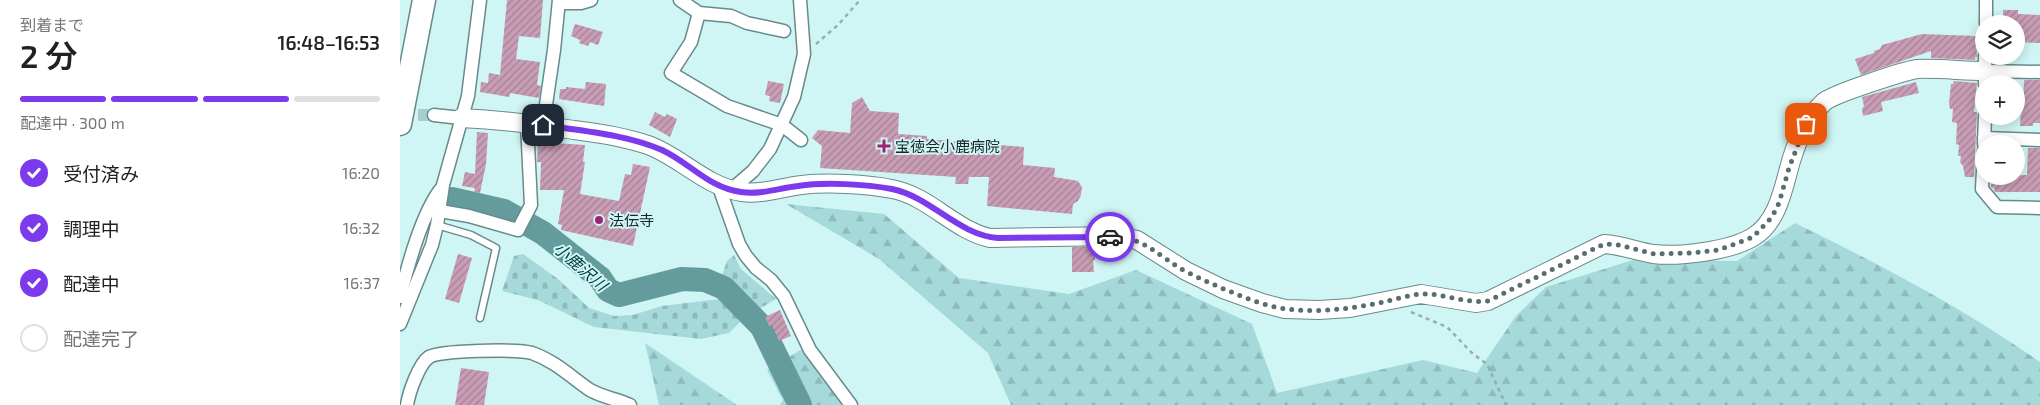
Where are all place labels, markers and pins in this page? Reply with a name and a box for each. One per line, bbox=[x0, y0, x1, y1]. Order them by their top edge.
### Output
pin bbox=[1785, 103, 1827, 145]
pin bbox=[522, 104, 564, 146]
place label: 宝徳会小鹿病院 bbox=[895, 137, 1000, 155]
marker: 宝徳会小鹿病院 bbox=[877, 139, 891, 153]
place label: 法伝寺 bbox=[609, 211, 654, 229]
marker: 法伝寺 bbox=[593, 214, 605, 226]

